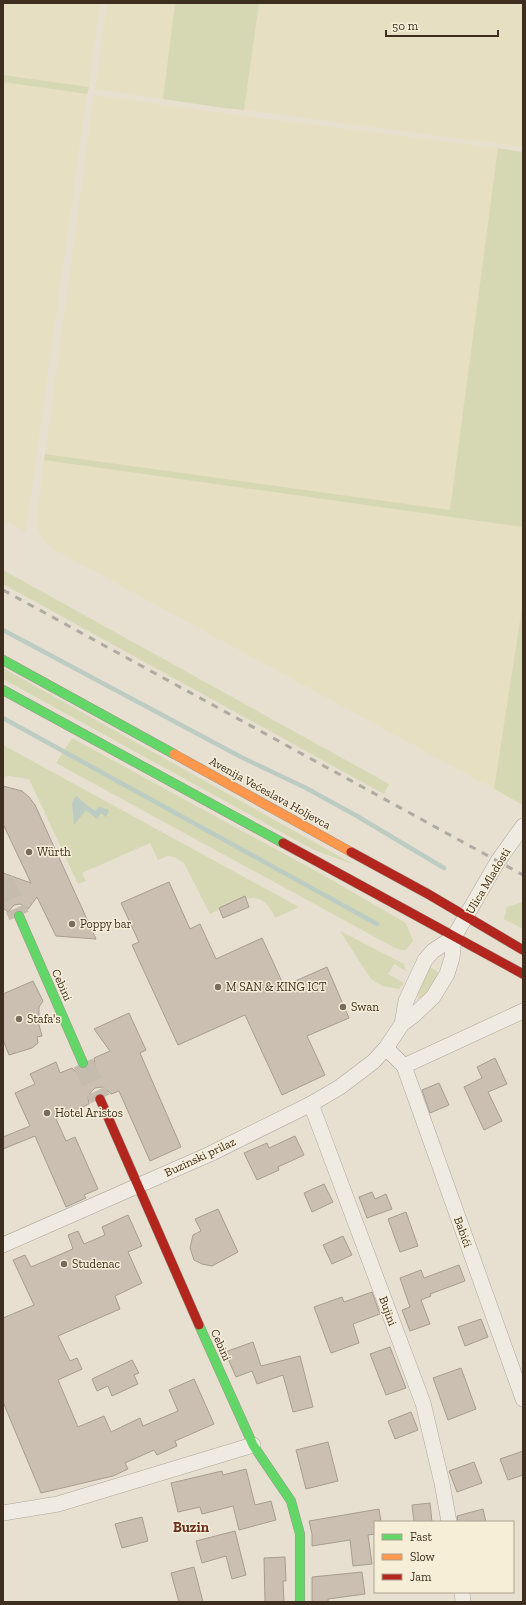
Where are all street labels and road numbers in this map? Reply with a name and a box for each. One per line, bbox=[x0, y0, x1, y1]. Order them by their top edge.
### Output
street label: Avenija Većeslava Holjevca bbox=[206, 754, 333, 833]
street label: Ulica Mladosti bbox=[463, 845, 514, 917]
street label: Cebini bbox=[49, 967, 75, 1004]
street label: Buzinski prilaz bbox=[162, 1134, 238, 1180]
street label: Babići bbox=[451, 1215, 475, 1250]
street label: Bujini bbox=[375, 1294, 400, 1329]
street label: Cebini bbox=[208, 1327, 234, 1364]

